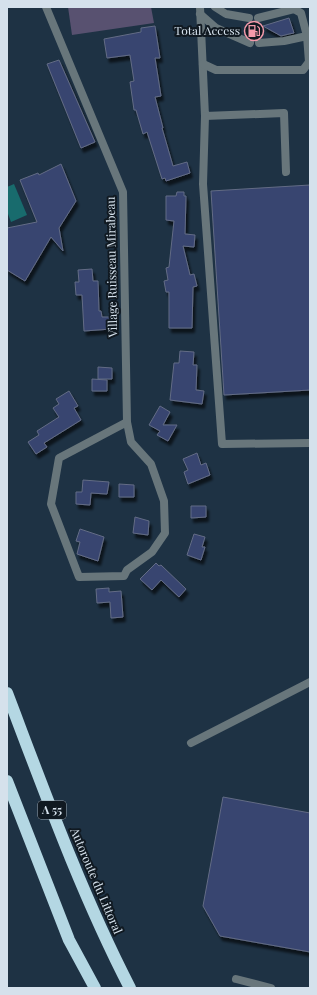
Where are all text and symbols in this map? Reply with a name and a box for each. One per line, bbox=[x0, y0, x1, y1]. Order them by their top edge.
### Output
fuel station icon: Total Access bbox=[243, 20, 265, 42]
place label: Total Access bbox=[174, 22, 240, 38]
street label: Village Ruisseau Mirabeau bbox=[102, 196, 120, 339]
road number: A 55 bbox=[38, 801, 66, 819]
street label: Autoroute du Littoral bbox=[67, 824, 127, 937]

